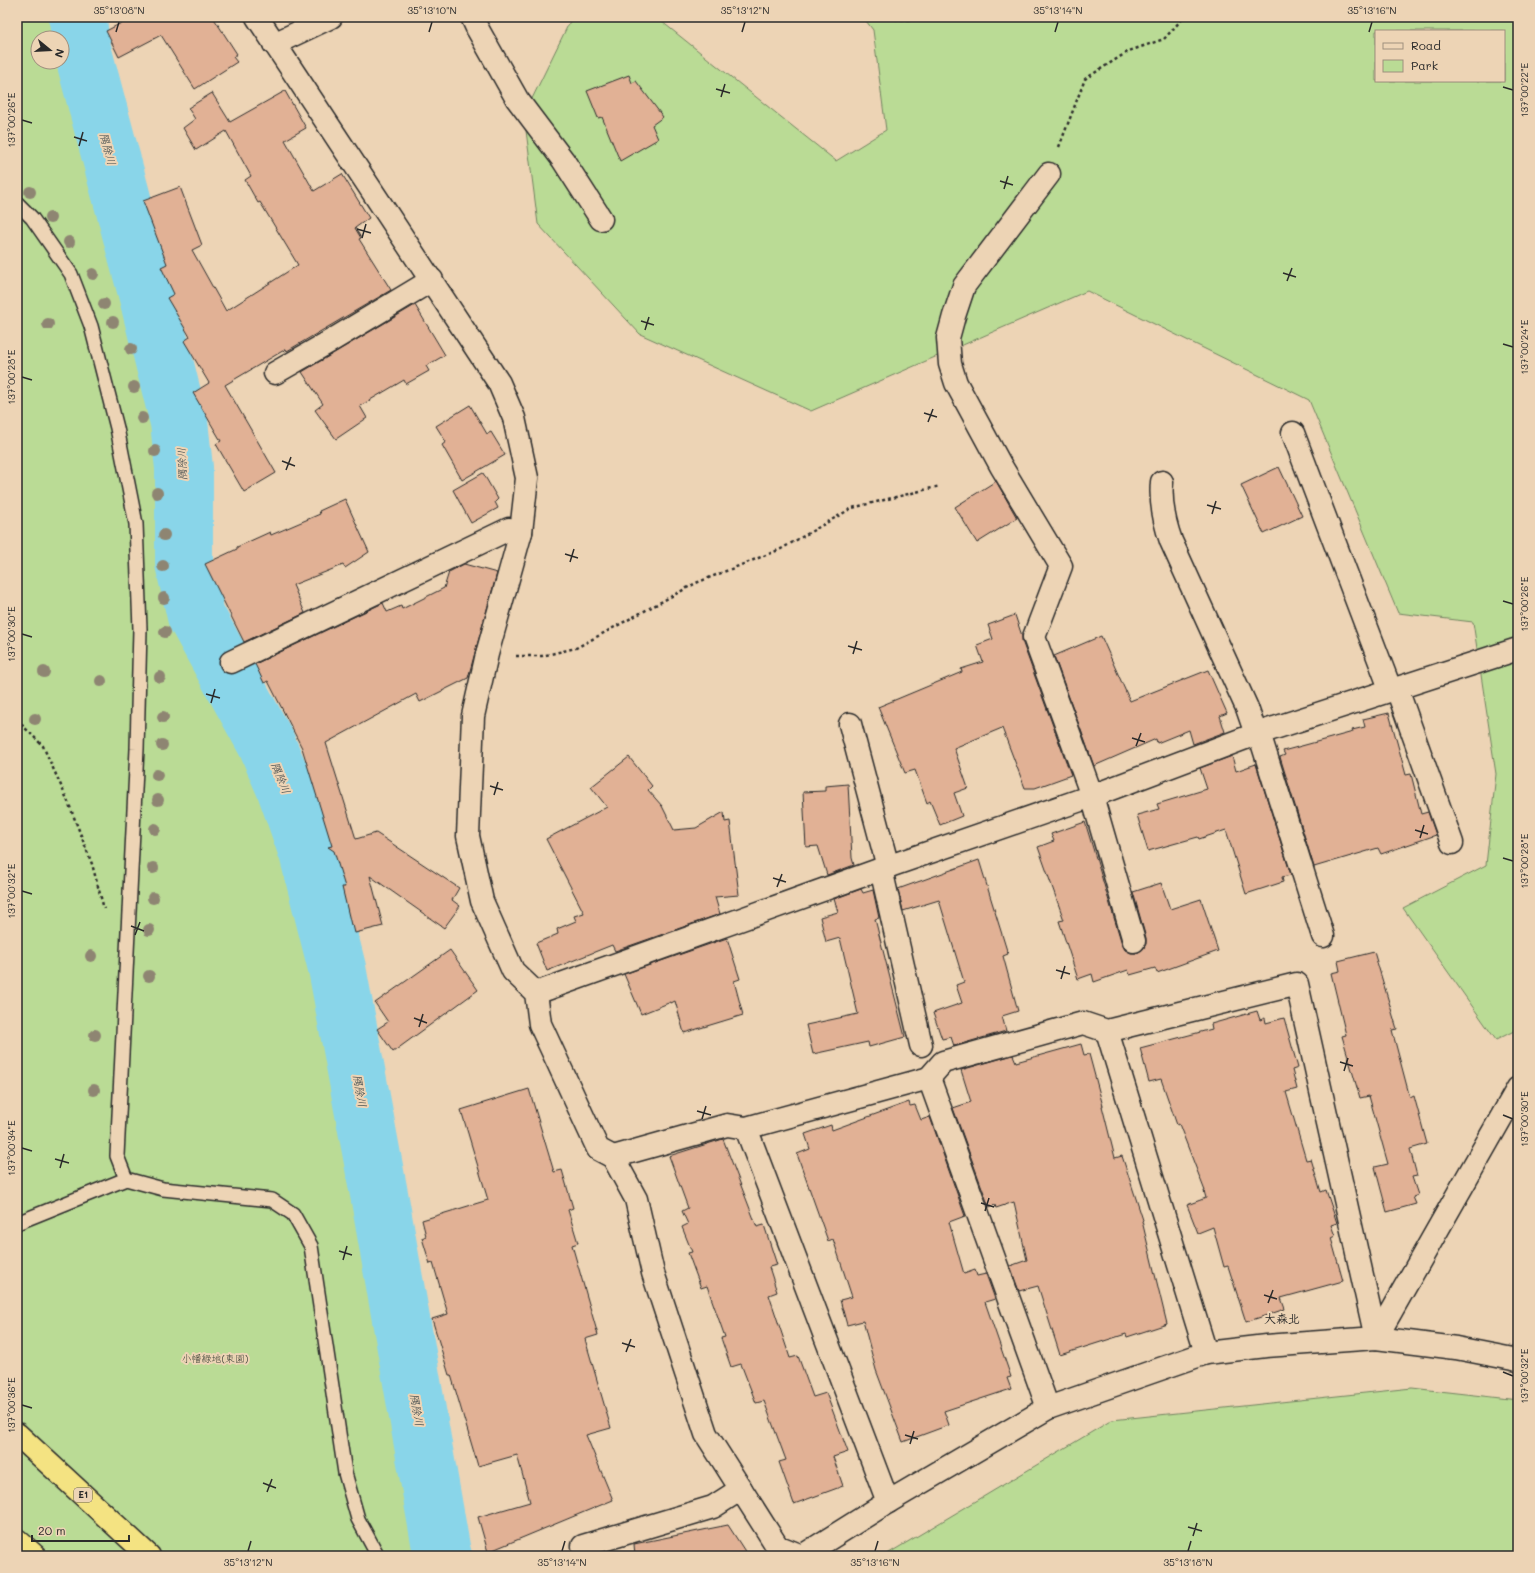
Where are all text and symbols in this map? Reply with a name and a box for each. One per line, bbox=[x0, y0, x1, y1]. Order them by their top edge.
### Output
text: 35°13'08"N bbox=[93, 3, 145, 17]
text: 35°13'10"N bbox=[407, 3, 457, 17]
text: 35°13'12"N bbox=[720, 3, 770, 17]
text: 35°13'14"N bbox=[1033, 3, 1083, 17]
text: 35°13'16"N bbox=[1347, 3, 1397, 17]
north arrow bbox=[30, 30, 70, 70]
legend bbox=[1375, 30, 1505, 82]
text: Road bbox=[1411, 37, 1441, 53]
text: N bbox=[52, 47, 68, 60]
text: Park bbox=[1411, 57, 1438, 73]
text: 137°00'22"E bbox=[1517, 62, 1531, 117]
text: 137°00'26"E bbox=[4, 92, 18, 148]
water label: 隅除川 bbox=[97, 131, 120, 167]
text: 137°00'24"E bbox=[1517, 319, 1531, 375]
text: 137°00'28"E bbox=[4, 349, 18, 405]
water label: 隅除川 bbox=[173, 447, 190, 481]
text: 137°00'26"E bbox=[1517, 576, 1531, 632]
text: 137°00'30"E bbox=[4, 606, 18, 662]
water label: 隅除川 bbox=[268, 760, 295, 796]
text: 137°00'28"E bbox=[1517, 833, 1531, 889]
text: 137°00'32"E bbox=[4, 863, 18, 918]
water label: 隅除川 bbox=[350, 1073, 371, 1108]
text: 137°00'30"E bbox=[1517, 1091, 1531, 1147]
text: 137°00'34"E bbox=[4, 1120, 18, 1176]
district label: 大森北 bbox=[1264, 1310, 1300, 1326]
text: 137°00'32"E bbox=[1517, 1348, 1531, 1403]
park label: 小幡緑地(東園) bbox=[182, 1351, 248, 1365]
text: 137°00'36"E bbox=[4, 1377, 18, 1433]
water label: 隅除川 bbox=[407, 1392, 428, 1427]
road number: E1 bbox=[74, 1488, 92, 1502]
scale bar bbox=[32, 1517, 129, 1543]
text: 20 m bbox=[38, 1522, 66, 1538]
text: 35°13'12"N bbox=[223, 1555, 273, 1569]
text: 35°13'14"N bbox=[537, 1555, 587, 1569]
text: 35°13'16"N bbox=[850, 1555, 900, 1569]
text: 35°13'18"N bbox=[1163, 1555, 1213, 1569]

